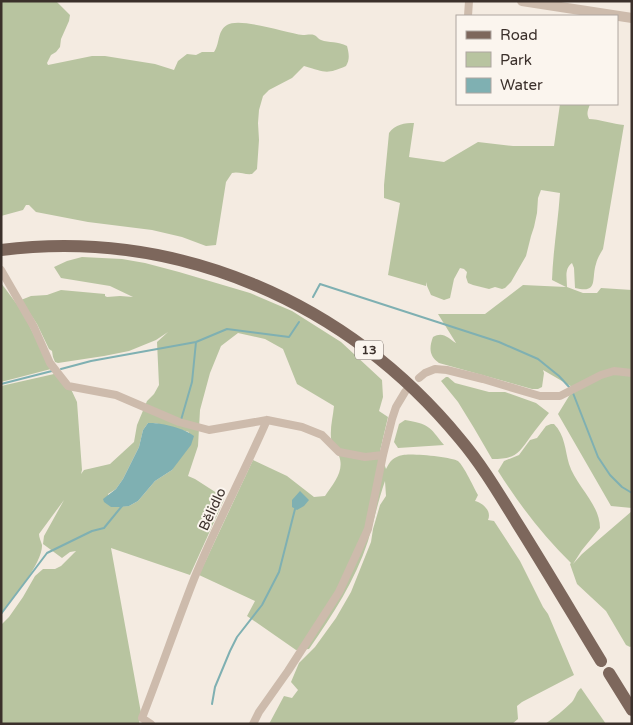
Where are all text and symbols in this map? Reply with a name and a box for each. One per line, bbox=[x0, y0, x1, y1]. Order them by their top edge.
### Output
legend bbox=[456, 15, 618, 105]
text: Road bbox=[500, 26, 538, 44]
text: Park bbox=[500, 51, 532, 69]
text: Water bbox=[500, 76, 543, 94]
road number: 13 bbox=[355, 340, 383, 360]
street label: Bělidlo bbox=[195, 485, 230, 533]

